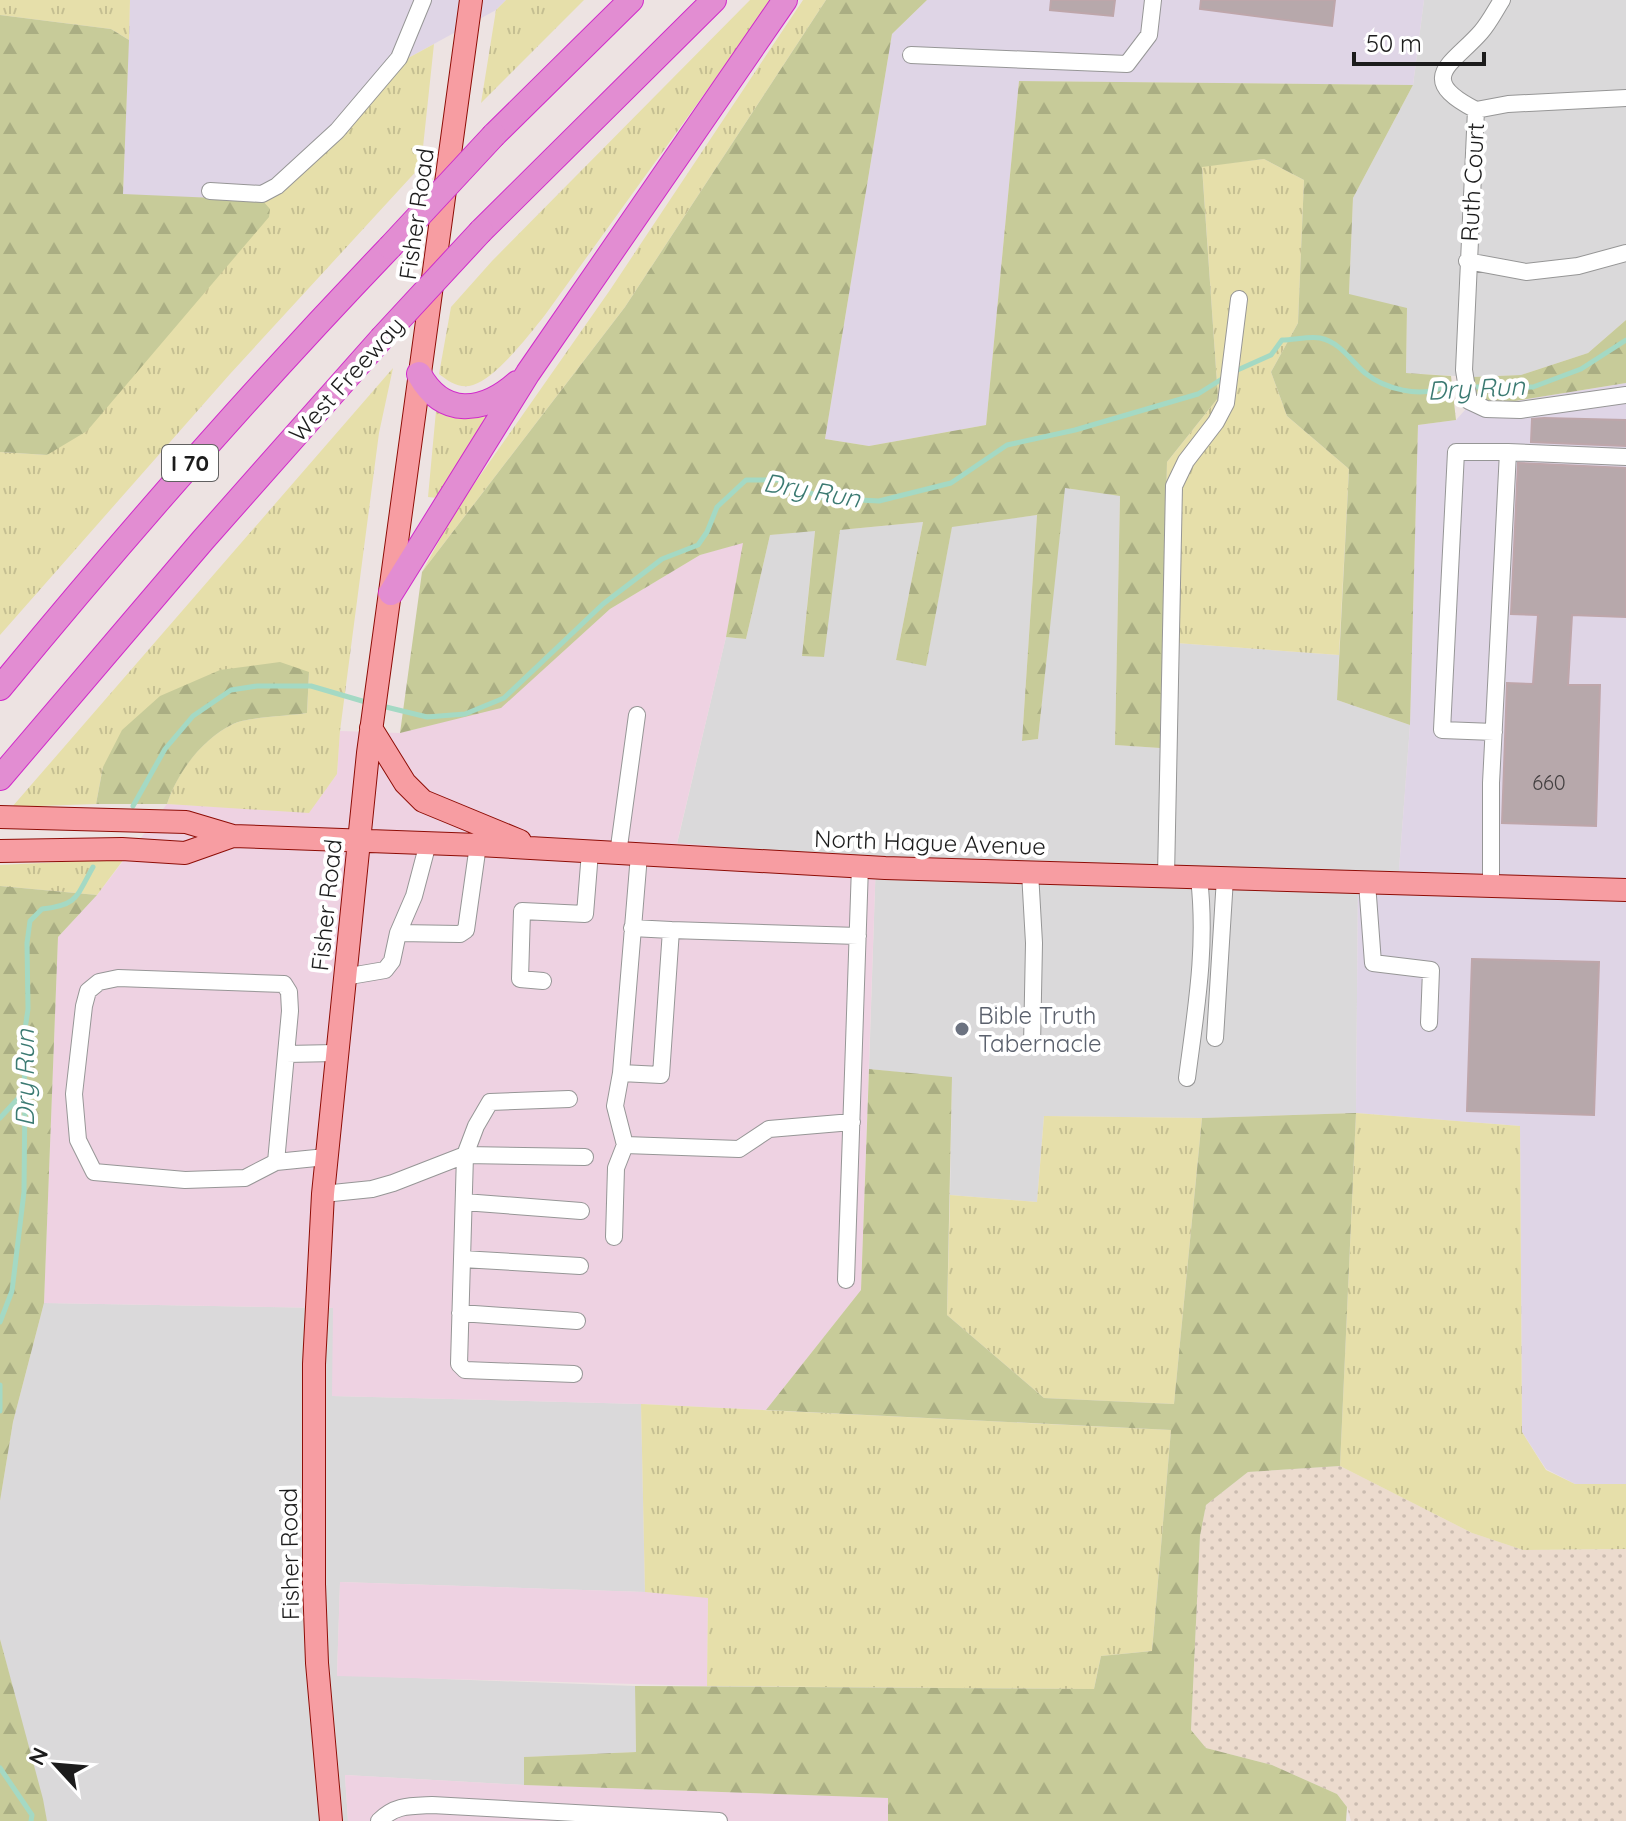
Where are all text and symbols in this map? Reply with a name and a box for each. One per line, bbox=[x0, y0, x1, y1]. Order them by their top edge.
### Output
scale bar bbox=[1354, 16, 1484, 66]
text: 50 m bbox=[1366, 28, 1422, 58]
street label: Ruth Court bbox=[1454, 122, 1490, 242]
street label: Fisher Road bbox=[392, 146, 440, 282]
street label: West Freeway bbox=[282, 310, 410, 448]
water label: Dry Run bbox=[1426, 369, 1527, 407]
road number: I 70 bbox=[162, 445, 218, 481]
water label: Dry Run bbox=[761, 465, 864, 515]
house number: 660 bbox=[1532, 770, 1566, 795]
street label: North Hague Avenue bbox=[814, 823, 1046, 861]
street label: Fisher Road bbox=[304, 838, 348, 972]
place label: Bible Truth Tabernacle bbox=[978, 1000, 1102, 1058]
marker: Bible Truth Tabernacle bbox=[953, 1020, 971, 1038]
water label: Dry Run bbox=[8, 1028, 41, 1127]
street label: Fisher Road bbox=[273, 1487, 305, 1621]
north arrow bbox=[16, 1725, 96, 1805]
text: N bbox=[22, 1743, 54, 1770]

